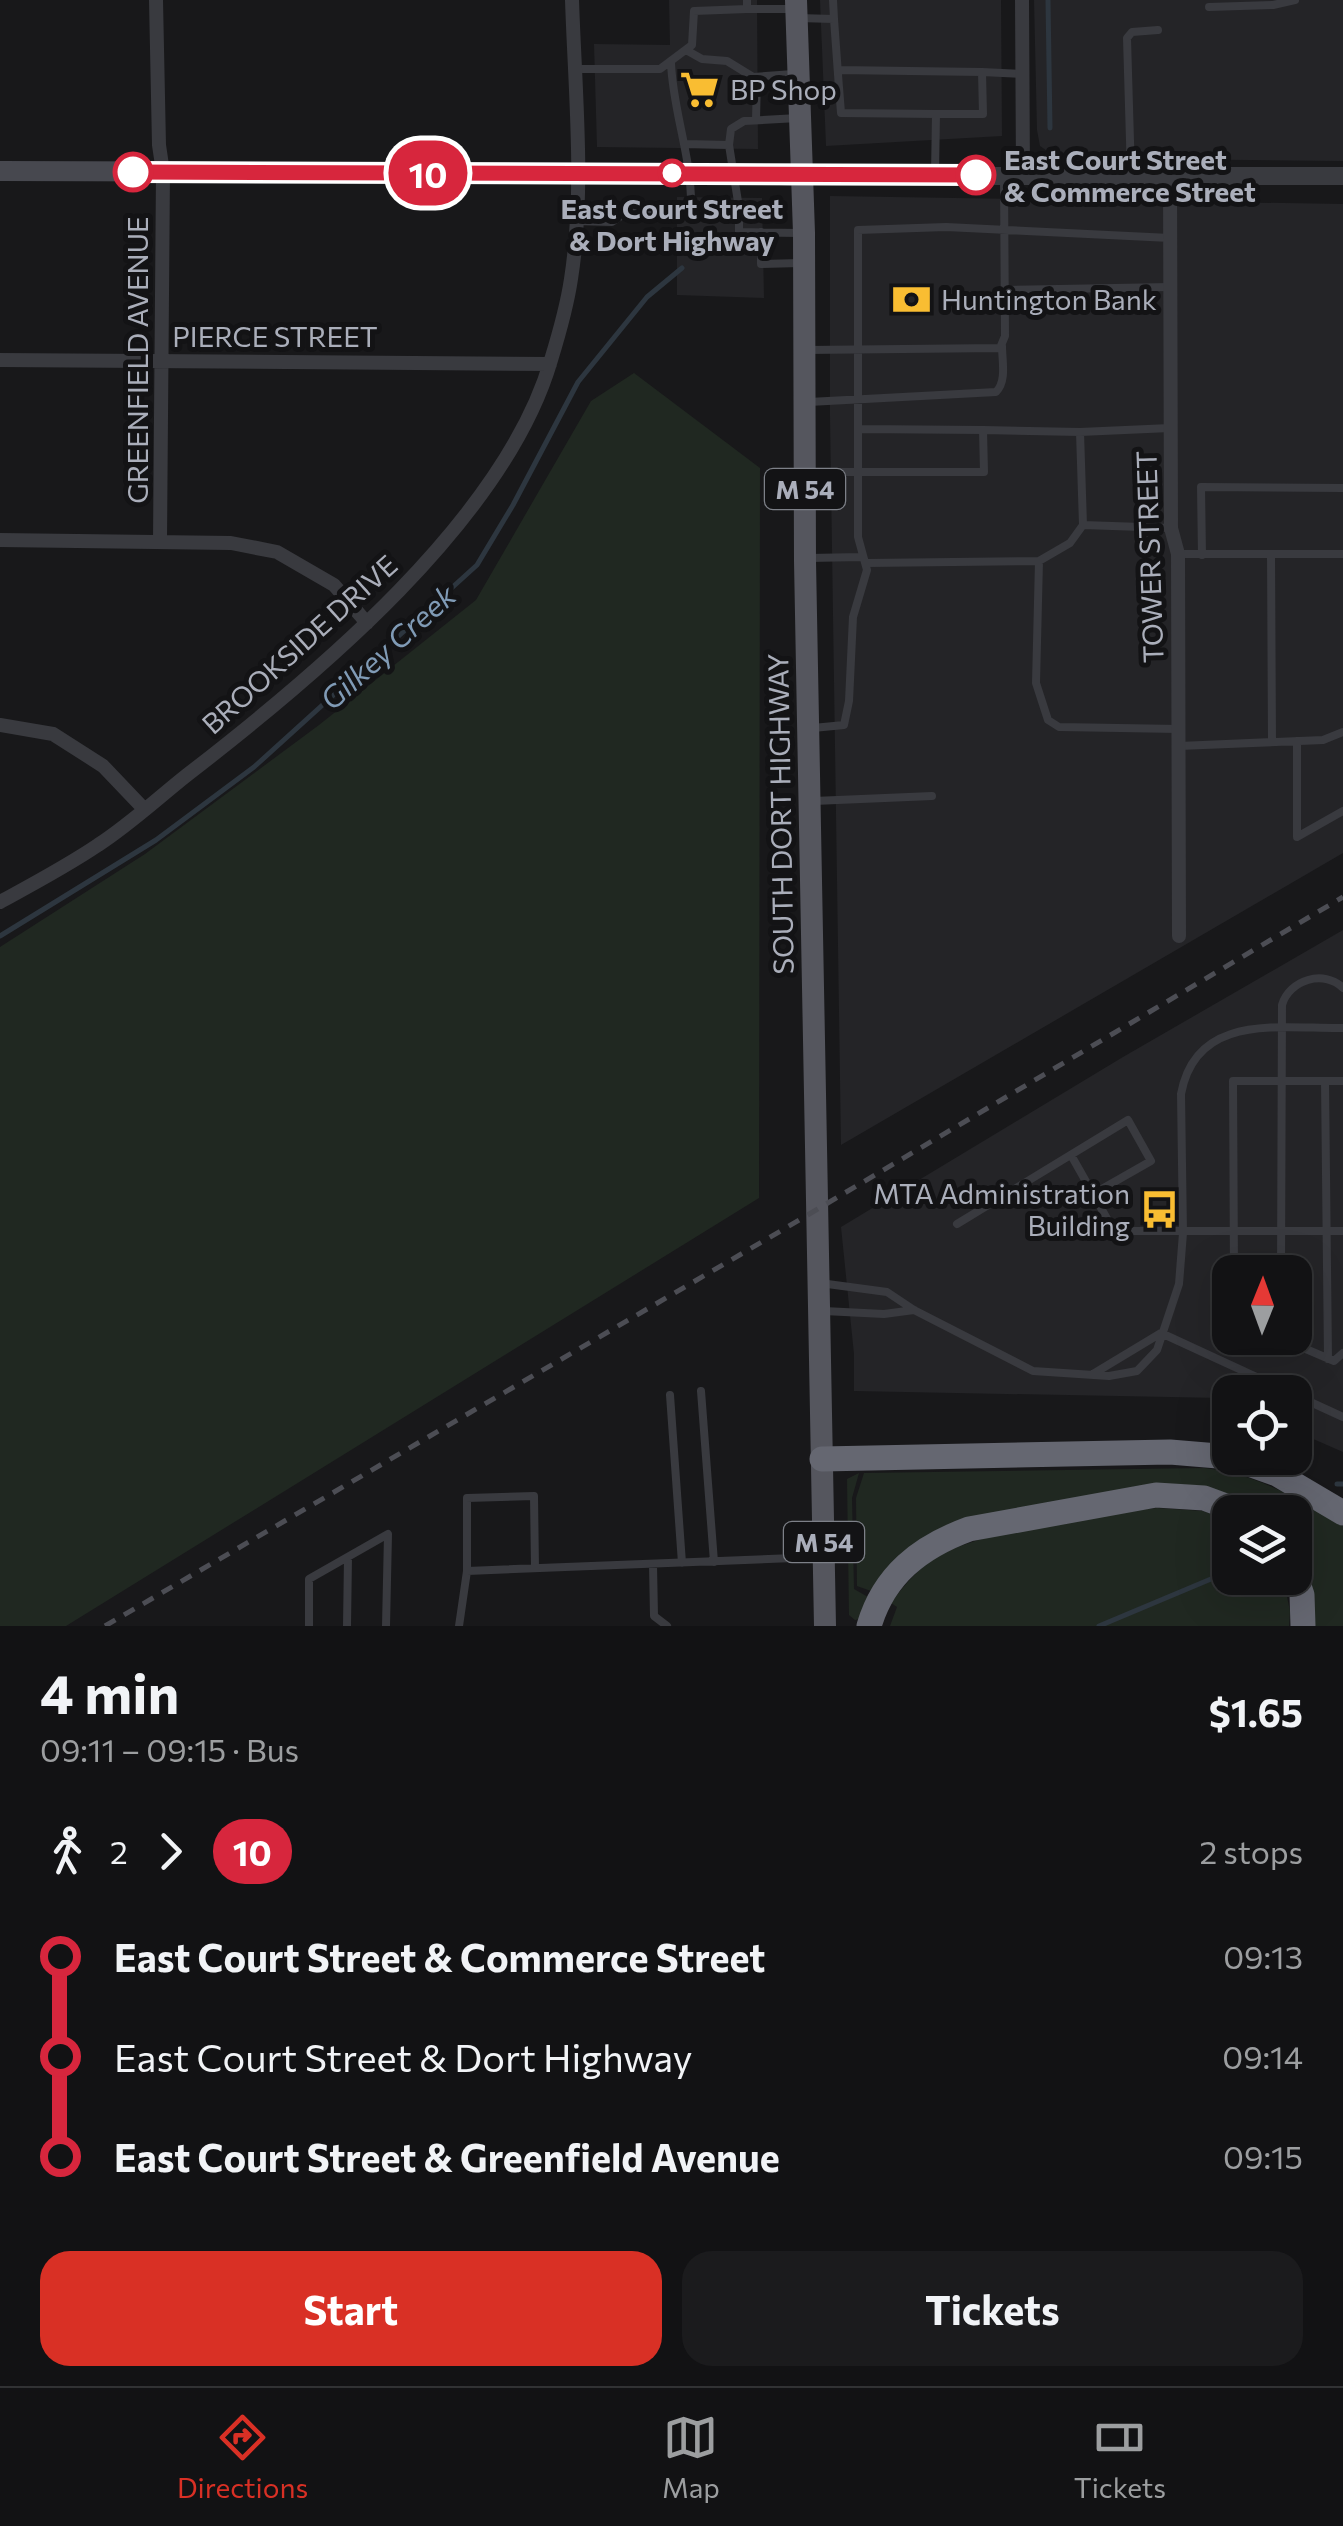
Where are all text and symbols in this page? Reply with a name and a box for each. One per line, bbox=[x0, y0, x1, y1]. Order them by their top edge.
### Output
supermarket icon: BP Shop bbox=[679, 68, 721, 110]
place label: BP Shop bbox=[730, 72, 837, 106]
line badge: 10 bbox=[383, 140, 473, 206]
place label: East Court Street & Commerce Street bbox=[1004, 142, 1256, 208]
text: 10 bbox=[408, 152, 448, 195]
unlabelled marker bbox=[114, 153, 152, 191]
marker: East Court Street & Commerce Street bbox=[957, 156, 995, 194]
marker: East Court Street & Dort Highway bbox=[659, 160, 685, 186]
place label: East Court Street & Dort Highway bbox=[561, 191, 784, 257]
street label: GREENFIELD AVENUE bbox=[120, 216, 154, 504]
bank icon: Huntington Bank bbox=[890, 278, 932, 320]
place label: Huntington Bank bbox=[941, 282, 1157, 316]
street label: PIERCE STREET bbox=[172, 319, 378, 353]
street label: TOWER STREET bbox=[1128, 450, 1170, 664]
road number: M 54 bbox=[765, 469, 845, 509]
street label: BROOKSIDE DRIVE bbox=[194, 547, 404, 741]
water label: Gilkey Creek bbox=[312, 575, 463, 716]
street label: SOUTH DORT HIGHWAY bbox=[760, 653, 800, 975]
place label: MTA Administration Building bbox=[873, 1176, 1130, 1242]
bus stop icon: MTA Administration Building bbox=[1139, 1188, 1181, 1230]
north arrow bbox=[1212, 1255, 1312, 1355]
map controls bbox=[1212, 1255, 1312, 1595]
button: locate bbox=[1212, 1375, 1312, 1475]
button: layers bbox=[1212, 1495, 1312, 1595]
road number: M 54 bbox=[784, 1522, 864, 1562]
text: 4 min bbox=[40, 1658, 179, 1725]
text: $1.65 bbox=[1209, 1688, 1303, 1735]
text: 09:11 – 09:15 · Bus bbox=[40, 1729, 299, 1769]
icon: walk bbox=[40, 1824, 95, 1879]
icon: forward bbox=[143, 1824, 198, 1879]
text: 10 bbox=[233, 1830, 272, 1873]
text: 2 bbox=[110, 1831, 128, 1871]
text: 2 stops bbox=[1199, 1831, 1303, 1871]
text: East Court Street & Commerce Street bbox=[114, 1933, 765, 1980]
text: 09:13 bbox=[1223, 1936, 1303, 1976]
text: East Court Street & Dort Highway bbox=[114, 2033, 692, 2080]
text: 09:14 bbox=[1222, 2036, 1303, 2076]
text: East Court Street & Greenfield Avenue bbox=[114, 2133, 780, 2180]
text: 09:15 bbox=[1223, 2136, 1303, 2176]
button: Start bbox=[40, 2251, 662, 2366]
button: Tickets bbox=[682, 2251, 1303, 2366]
tab: Directions bbox=[177, 2410, 308, 2504]
tab: Map bbox=[662, 2410, 720, 2504]
tab: Tickets bbox=[1074, 2410, 1166, 2504]

